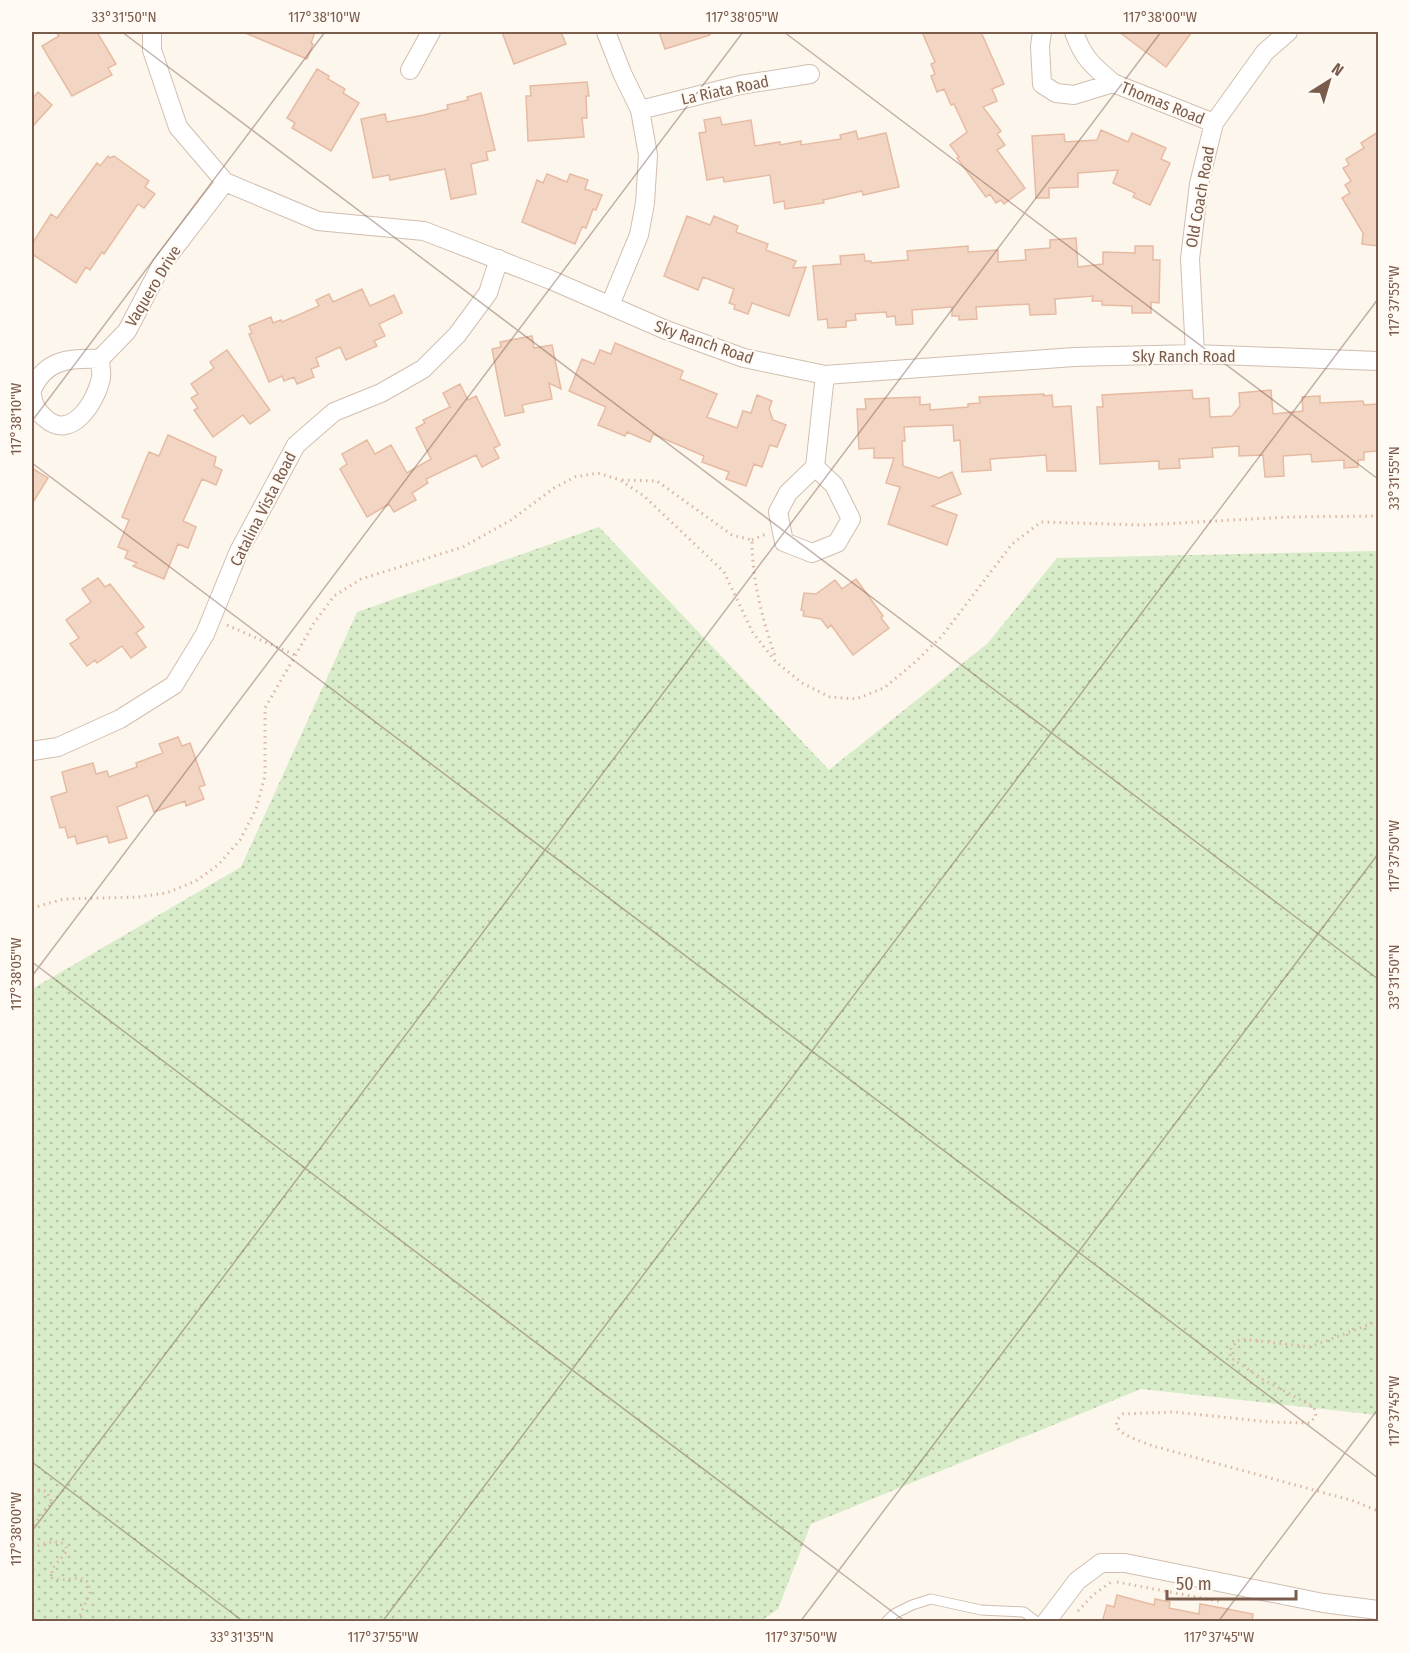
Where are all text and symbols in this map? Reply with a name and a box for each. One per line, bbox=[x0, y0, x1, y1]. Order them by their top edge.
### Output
text: 33°31'50"N bbox=[91, 8, 157, 26]
text: 117°38'10"W bbox=[288, 8, 360, 26]
text: 117°38'05"W bbox=[706, 8, 778, 26]
text: 117°38'00"W bbox=[1123, 8, 1197, 26]
north arrow bbox=[1299, 51, 1359, 111]
text: N bbox=[1328, 59, 1347, 80]
street label: La Riata Road bbox=[679, 71, 771, 109]
street label: Thomas Road bbox=[1119, 78, 1207, 128]
street label: Old Coach Road bbox=[1182, 145, 1218, 249]
street label: Vaquero Drive bbox=[121, 242, 185, 330]
text: 117°37'55"W bbox=[1385, 266, 1403, 336]
street label: Sky Ranch Road bbox=[652, 316, 756, 368]
street label: Sky Ranch Road bbox=[1132, 347, 1236, 366]
text: 117°38'10"W bbox=[7, 383, 25, 455]
text: 33°31'55"N bbox=[1385, 446, 1403, 510]
street label: Catalina Vista Road bbox=[226, 449, 300, 569]
text: 117°37'50"W bbox=[1385, 820, 1403, 892]
text: 117°38'05"W bbox=[7, 938, 25, 1010]
text: 33°31'50"N bbox=[1385, 944, 1403, 1010]
text: 117°37'45"W bbox=[1385, 1376, 1403, 1446]
text: 117°38'00"W bbox=[7, 1492, 25, 1566]
scale bar bbox=[1167, 1563, 1296, 1601]
text: 50 m bbox=[1176, 1573, 1212, 1595]
text: 33°31'35"N bbox=[210, 1628, 274, 1646]
text: 117°37'55"W bbox=[348, 1628, 418, 1646]
text: 117°37'50"W bbox=[765, 1628, 837, 1646]
text: 117°37'45"W bbox=[1184, 1628, 1254, 1646]

